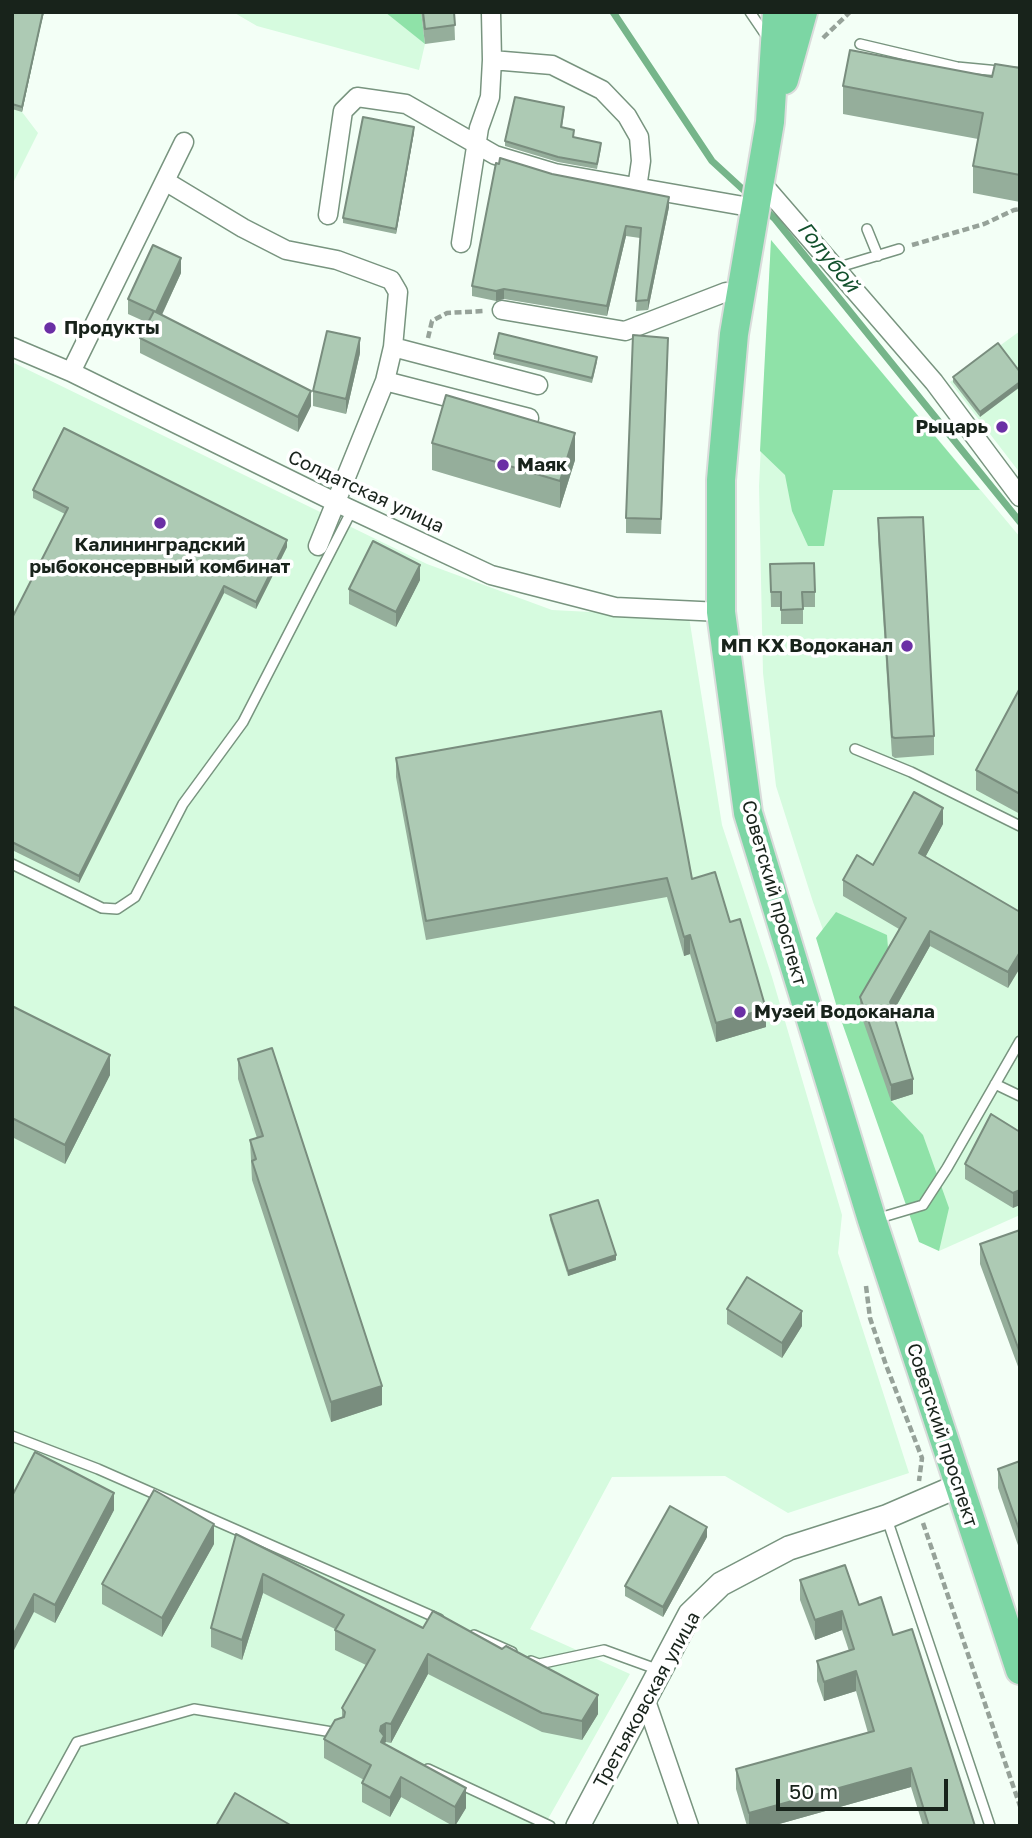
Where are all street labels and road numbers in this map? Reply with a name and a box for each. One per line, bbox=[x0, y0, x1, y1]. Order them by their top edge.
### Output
street label: Солдатская улица bbox=[284, 446, 448, 538]
street label: Советский проспект bbox=[737, 798, 811, 988]
street label: Советский проспект bbox=[902, 1340, 982, 1530]
street label: Третьяковская улица bbox=[589, 1608, 705, 1792]

